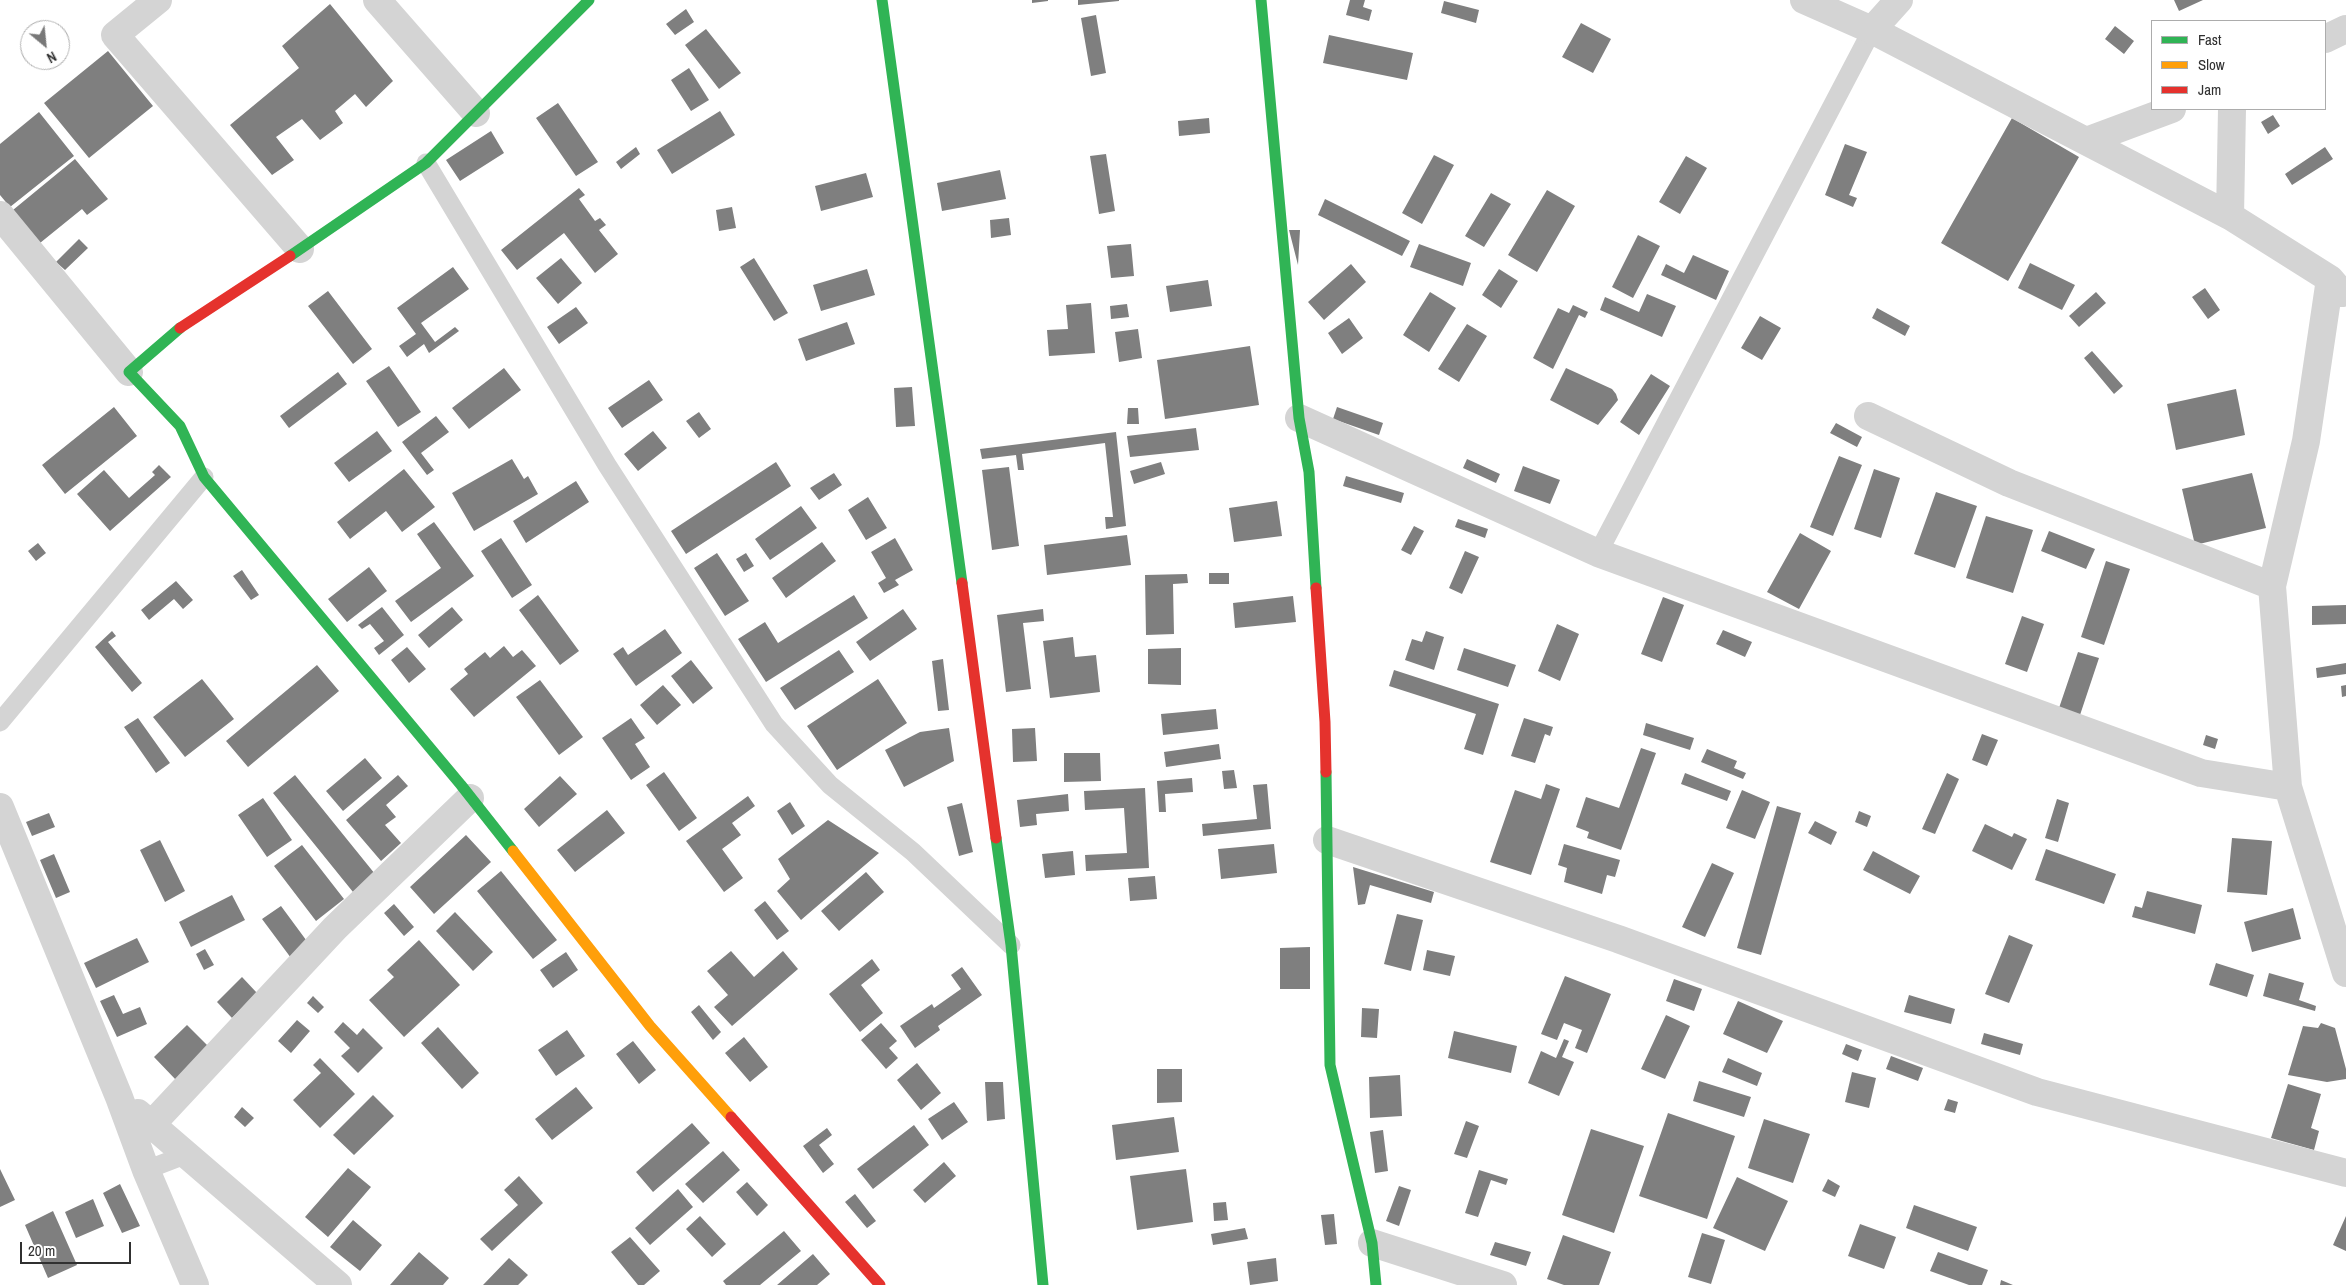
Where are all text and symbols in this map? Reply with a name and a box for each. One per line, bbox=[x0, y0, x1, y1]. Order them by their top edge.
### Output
north arrow bbox=[20, 20, 70, 70]
legend bbox=[2151, 20, 2326, 110]
text: Fast bbox=[2198, 29, 2221, 50]
text: N bbox=[44, 47, 59, 67]
text: Slow bbox=[2198, 54, 2225, 75]
text: Jam bbox=[2198, 79, 2221, 100]
scale bar bbox=[22, 1232, 134, 1264]
text: 20 m bbox=[28, 1240, 55, 1261]

